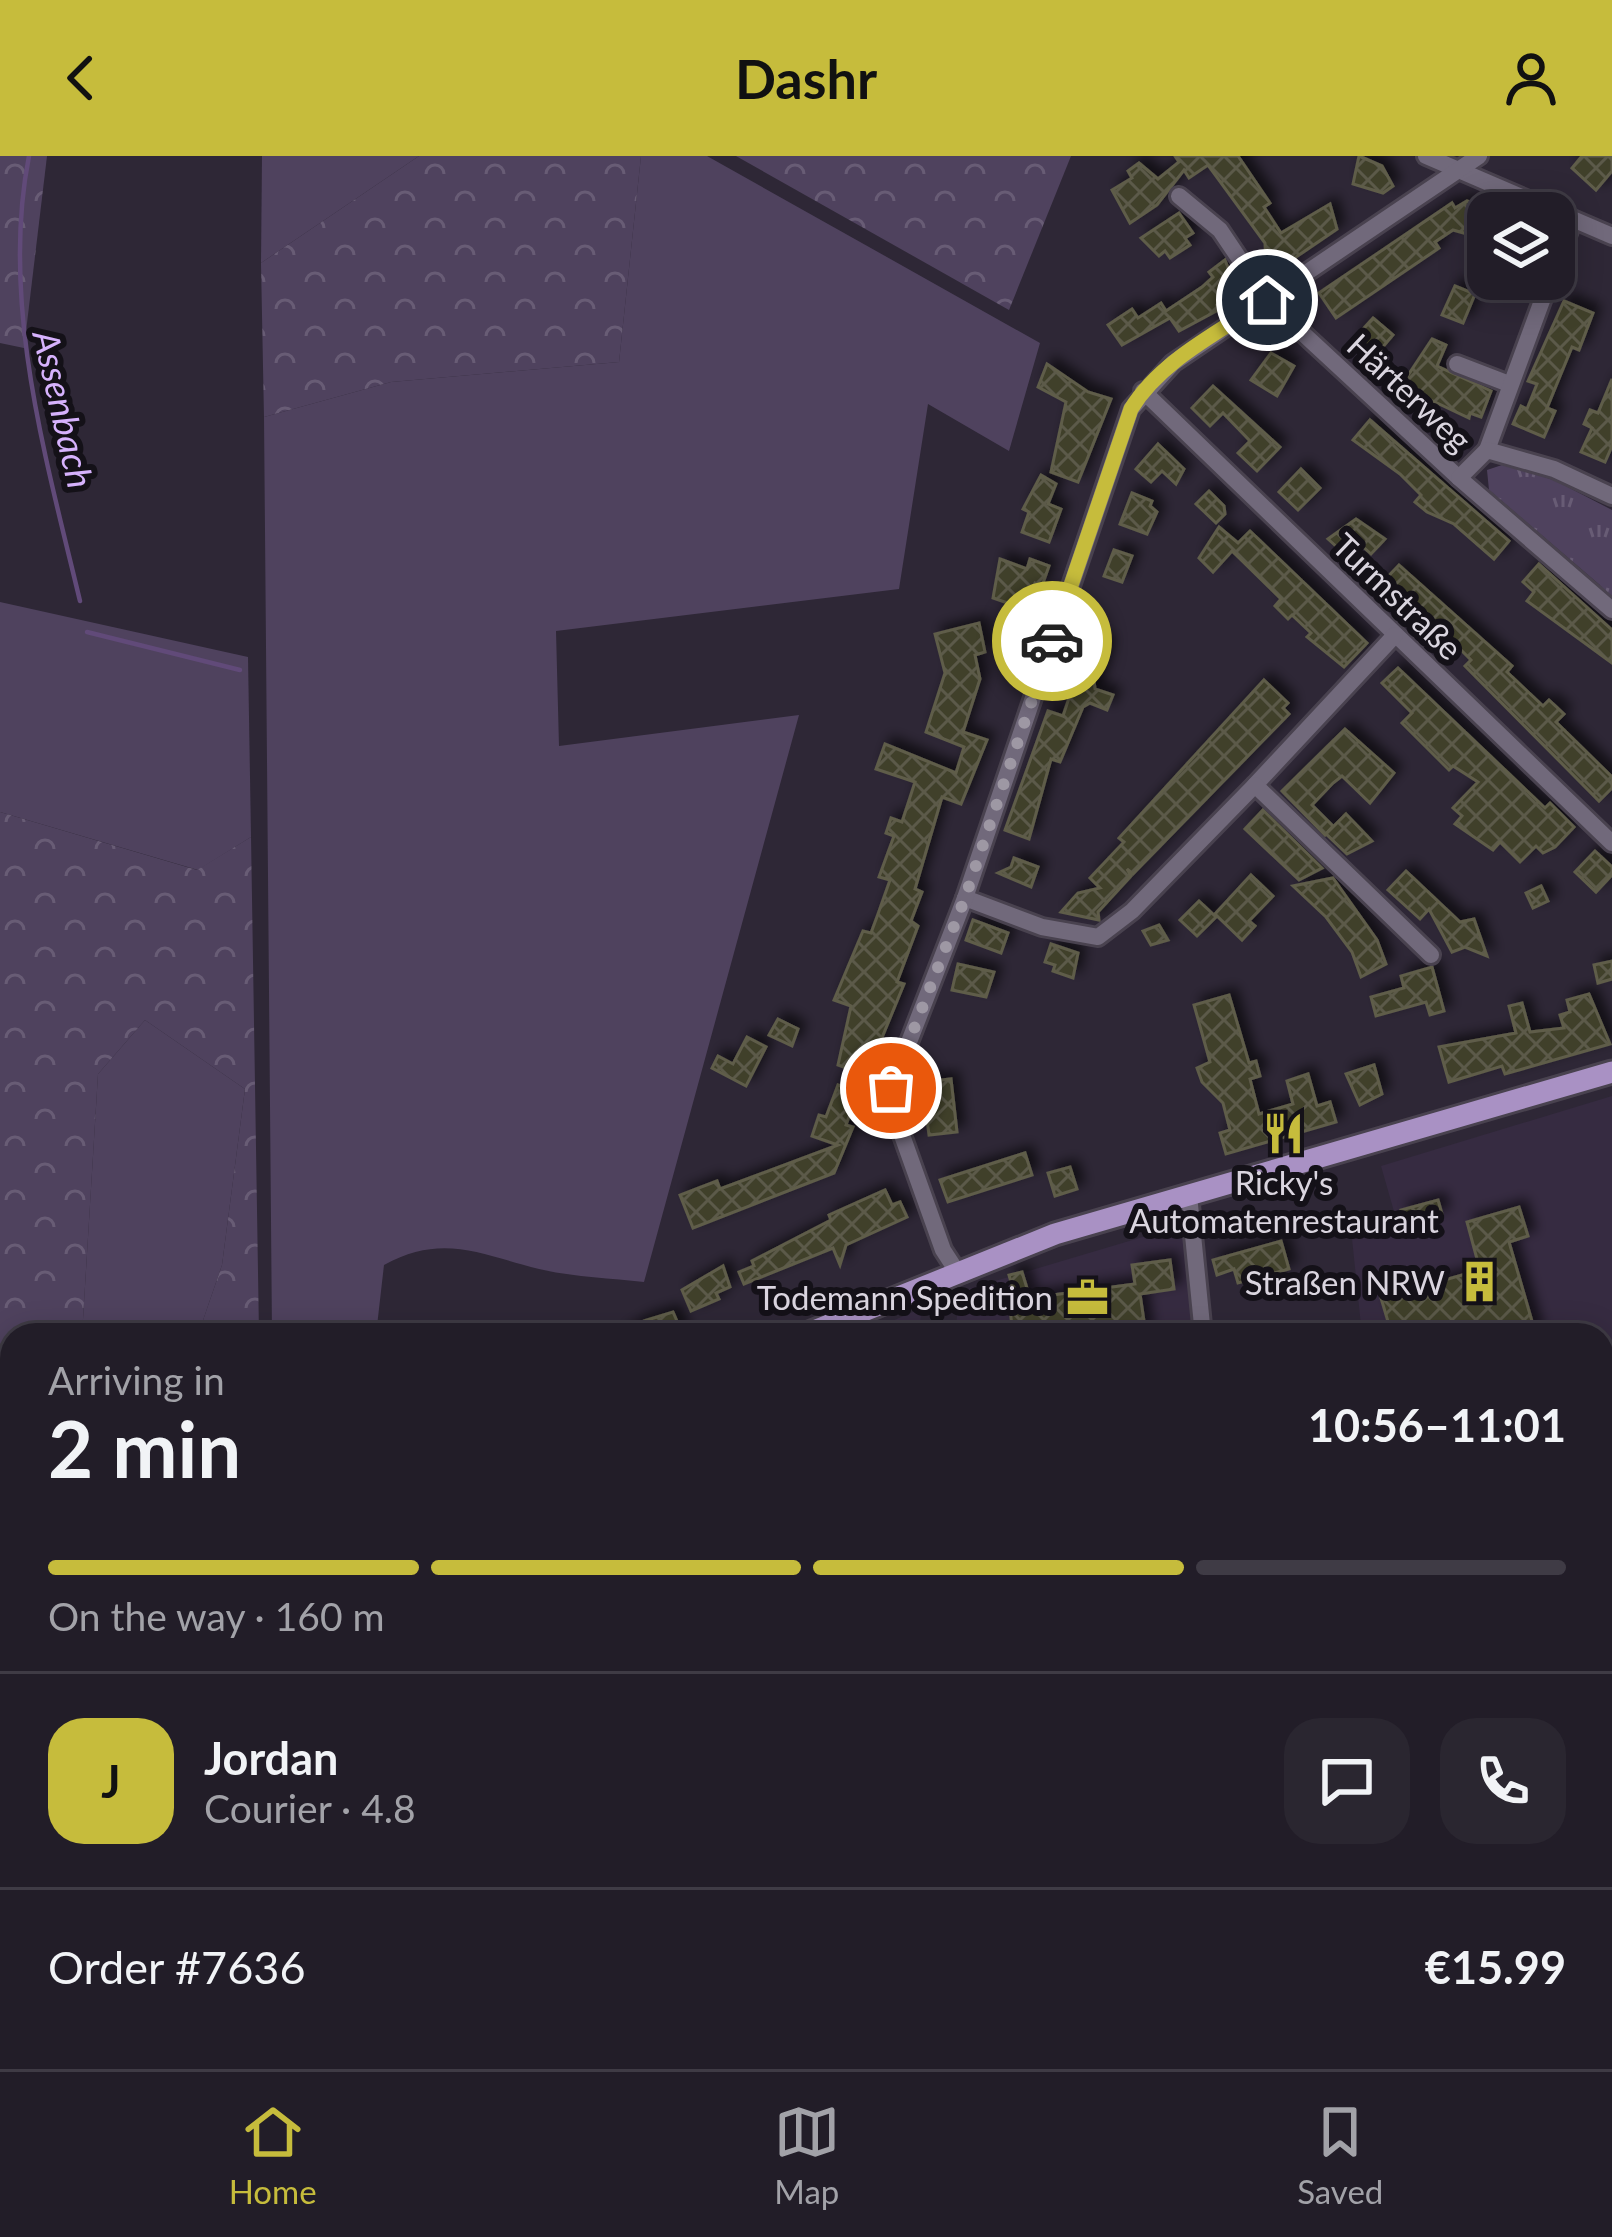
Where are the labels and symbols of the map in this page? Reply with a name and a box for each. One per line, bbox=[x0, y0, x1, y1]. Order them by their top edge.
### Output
pin bbox=[1216, 249, 1318, 351]
water label: Assenbach bbox=[24, 324, 104, 492]
street label: Härterweg bbox=[1340, 325, 1480, 459]
street label: Turmstraße bbox=[1325, 524, 1471, 668]
courier bbox=[992, 581, 1112, 701]
pin bbox=[840, 1037, 942, 1139]
restaurant icon: Ricky's Automatenrestaurant bbox=[1261, 1111, 1307, 1157]
place label: Ricky's Automatenrestaurant bbox=[1129, 1162, 1439, 1240]
building icon: Straßen NRW bbox=[1456, 1259, 1502, 1305]
place label: Straßen NRW bbox=[1245, 1262, 1445, 1302]
office icon: Todemann Spedition bbox=[1064, 1274, 1110, 1320]
place label: Todemann Spedition bbox=[757, 1277, 1053, 1317]

